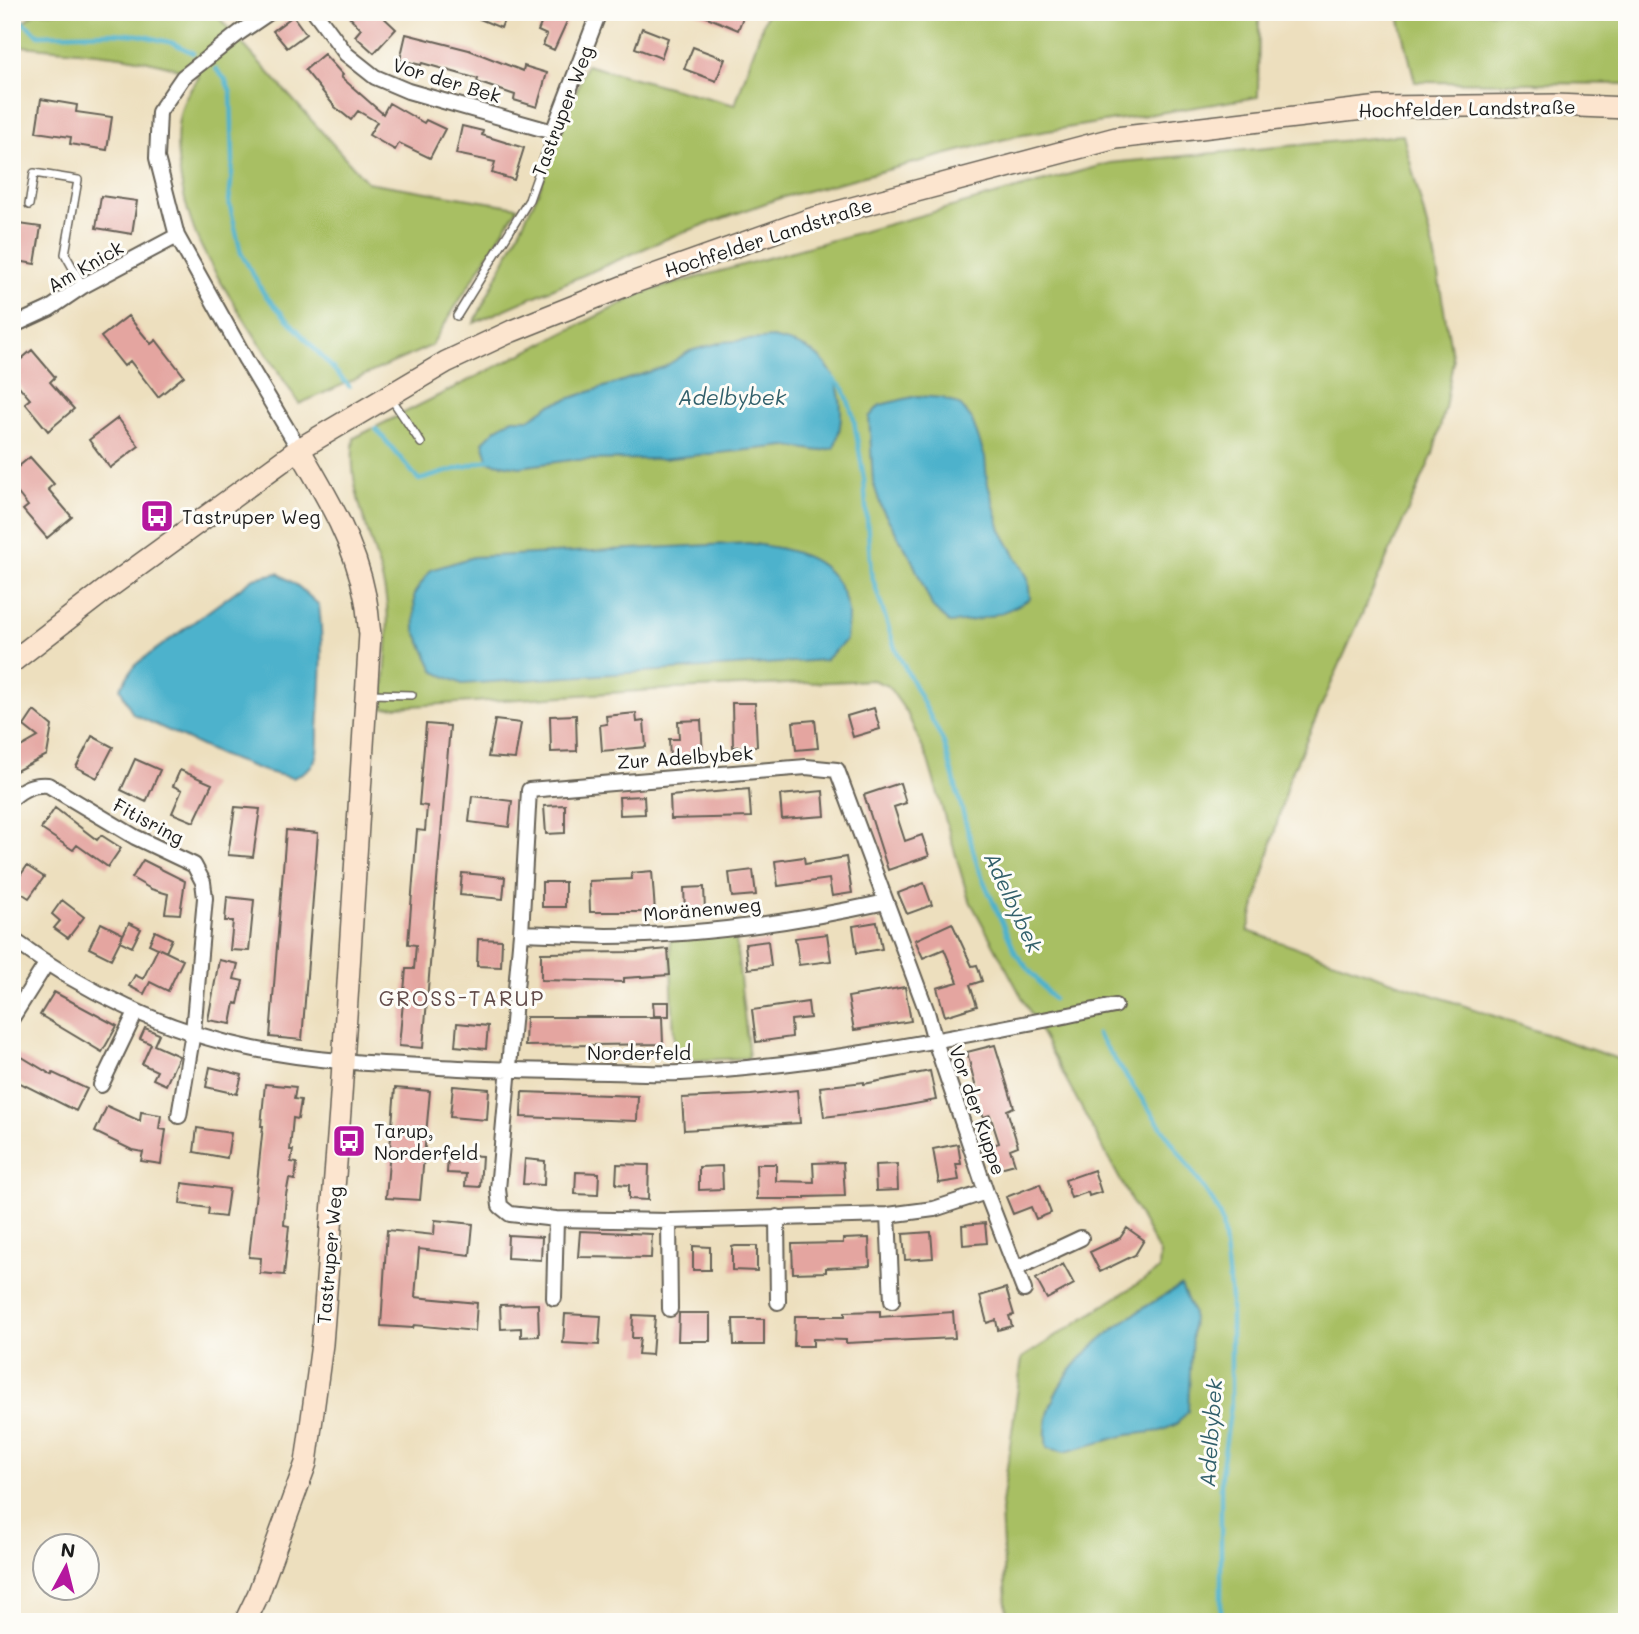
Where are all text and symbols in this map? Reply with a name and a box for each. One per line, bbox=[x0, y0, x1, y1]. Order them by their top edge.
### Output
street label: Tastruper Weg bbox=[526, 42, 598, 180]
street label: Vor der Bek bbox=[390, 52, 504, 108]
street label: Hochfelder Landstraße bbox=[1358, 94, 1576, 122]
street label: Hochfelder Landstraße bbox=[661, 192, 875, 282]
street label: Am Knick bbox=[43, 234, 127, 298]
water label: Adelbybek bbox=[678, 383, 787, 410]
bus stop icon: Tastruper Weg bbox=[138, 497, 176, 535]
place label: Tastruper Weg bbox=[182, 504, 321, 529]
street label: Zur Adelbybek bbox=[616, 740, 754, 774]
street label: Fitisring bbox=[109, 792, 189, 850]
water label: Adelbybek bbox=[979, 847, 1049, 957]
street label: Moränenweg bbox=[642, 891, 762, 927]
district label: GROSS-TARUP bbox=[379, 984, 545, 1011]
street label: Norderfeld bbox=[587, 1040, 691, 1065]
street label: Vor der Kuppe bbox=[944, 1042, 1012, 1178]
place label: Tarup, Norderfeld bbox=[374, 1118, 478, 1165]
bus stop icon: Tarup, Norderfeld bbox=[330, 1122, 368, 1160]
street label: Tastruper Weg bbox=[311, 1185, 347, 1325]
water label: Adelbybek bbox=[1193, 1377, 1227, 1488]
north arrow bbox=[32, 1532, 102, 1602]
text: N bbox=[59, 1536, 77, 1563]

